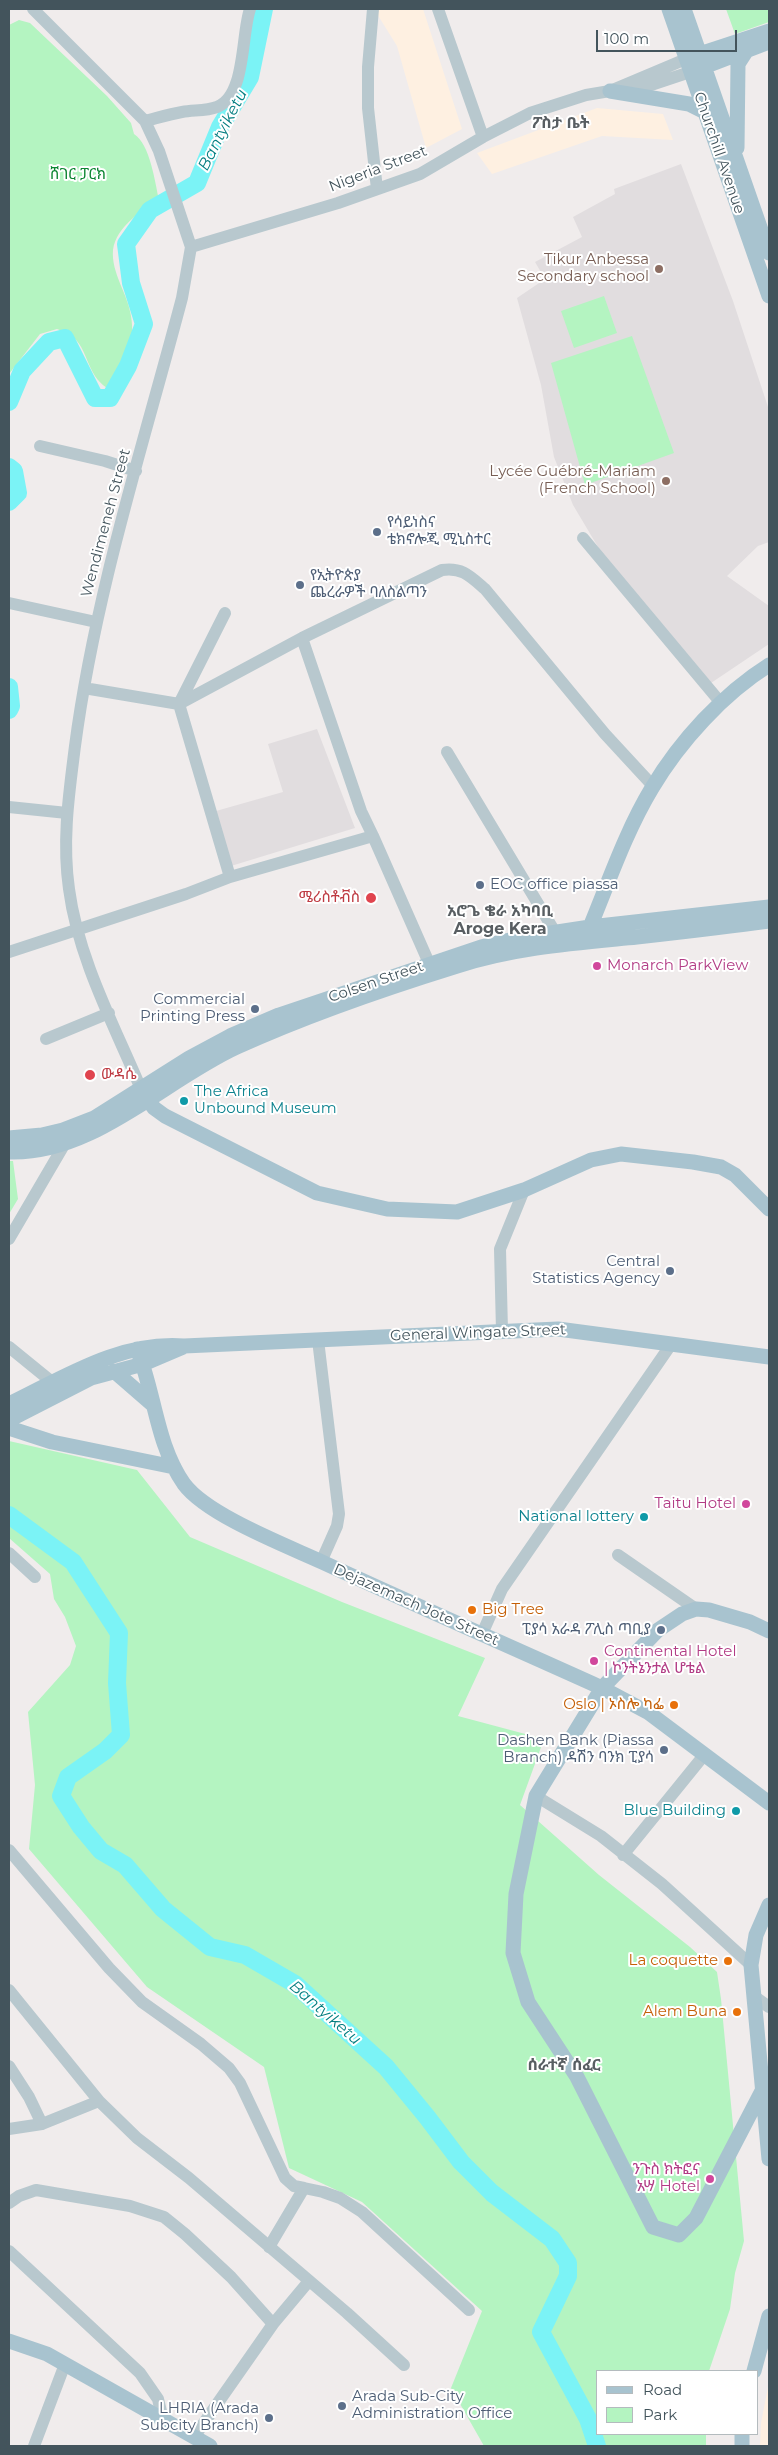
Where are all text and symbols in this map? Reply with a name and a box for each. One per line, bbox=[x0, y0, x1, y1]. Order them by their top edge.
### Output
scale bar bbox=[598, 20, 739, 52]
text: 100 m bbox=[604, 29, 649, 48]
water label: Bantyiketu bbox=[194, 86, 252, 174]
street label: Churchill Avenue bbox=[690, 90, 748, 216]
district label: ፖስታ ቤት bbox=[532, 113, 590, 133]
street label: Nigeria Street bbox=[326, 142, 430, 196]
park label: ሸገር ፓርክ bbox=[50, 166, 106, 184]
place label: Tikur Anbessa Secondary school bbox=[517, 251, 649, 286]
marker: Tikur Anbessa Secondary school bbox=[653, 263, 665, 275]
street label: Wendimeneh Street bbox=[78, 447, 134, 599]
place label: Lycée Guébré-Mariam (French School) bbox=[489, 463, 656, 498]
marker: Lycée Guébré-Mariam (French School) bbox=[660, 475, 672, 487]
place label: የሳይነስና ቴክኖሎጂ ሚኒስተር bbox=[387, 514, 491, 549]
marker: የሳይነስና ቴክኖሎጂ ሚኒስተር bbox=[371, 526, 383, 538]
place label: የኢትዮጵያ ጨረራዎች ባለስልጣን bbox=[310, 567, 427, 602]
marker: የኢትዮጵያ ጨረራዎች ባለስልጣን bbox=[294, 579, 306, 591]
place label: EOC office piassa bbox=[490, 876, 619, 894]
marker: EOC office piassa bbox=[474, 879, 486, 891]
place label: ሜሪስቶቭስ bbox=[299, 889, 360, 907]
marker: ሜሪስቶቭስ bbox=[364, 891, 378, 905]
district label: አሮጌ ቄራ አካባቢ Aroge Kera bbox=[447, 901, 553, 939]
street label: Colsen Street bbox=[326, 957, 426, 1007]
place label: Monarch ParkView bbox=[607, 957, 748, 975]
marker: Monarch ParkView bbox=[591, 960, 603, 972]
place label: Commercial Printing Press bbox=[140, 991, 245, 1026]
marker: Commercial Printing Press bbox=[249, 1003, 261, 1015]
place label: ውዳሴ bbox=[101, 1066, 137, 1084]
marker: ውዳሴ bbox=[83, 1068, 97, 1082]
place label: The Africa Unbound Museum bbox=[194, 1083, 337, 1118]
marker: The Africa Unbound Museum bbox=[178, 1095, 190, 1107]
place label: Central Statistics Agency bbox=[532, 1253, 660, 1288]
marker: Central Statistics Agency bbox=[664, 1265, 676, 1277]
street label: General Wingate Street bbox=[390, 1321, 566, 1345]
place label: Taitu Hotel bbox=[654, 1495, 736, 1513]
marker: Taitu Hotel bbox=[740, 1498, 752, 1510]
place label: National lottery bbox=[518, 1508, 634, 1526]
marker: National lottery bbox=[638, 1511, 650, 1523]
street label: Dejazemach Jote Street bbox=[331, 1560, 501, 1650]
place label: Big Tree bbox=[482, 1601, 544, 1619]
marker: Big Tree bbox=[466, 1604, 478, 1616]
place label: ፒያሳ አራዳ ፖሊስ ጣቢያ bbox=[522, 1621, 651, 1639]
marker: ፒያሳ አራዳ ፖሊስ ጣቢያ bbox=[655, 1624, 667, 1636]
place label: Continental Hotel | ኮንትኔንታል ሆቴል bbox=[604, 1643, 736, 1678]
marker: Continental Hotel | ኮንትኔንታል ሆቴል bbox=[588, 1655, 600, 1667]
place label: Oslo | ኦስሎ ካፌ bbox=[563, 1696, 664, 1714]
marker: Oslo | ኦስሎ ካፌ bbox=[668, 1699, 680, 1711]
place label: Dashen Bank (Piassa Branch) ዳሽን ባንክ ፒያሳ bbox=[497, 1732, 654, 1767]
marker: Dashen Bank (Piassa Branch) ዳሽን ባንክ ፒያሳ bbox=[658, 1744, 670, 1756]
place label: Blue Building bbox=[624, 1802, 726, 1820]
marker: Blue Building bbox=[730, 1805, 742, 1817]
place label: La coquette bbox=[629, 1952, 718, 1970]
marker: La coquette bbox=[722, 1955, 734, 1967]
water label: Bantyiketu bbox=[285, 1977, 365, 2049]
place label: Alem Buna bbox=[643, 2003, 727, 2021]
marker: Alem Buna bbox=[731, 2006, 743, 2018]
district label: ሰራተኛ ሰፈር bbox=[527, 2055, 601, 2075]
place label: ንጉስ ክትፎና አሣ Hotel bbox=[633, 2161, 700, 2196]
marker: ንጉስ ክትፎና አሣ Hotel bbox=[704, 2173, 716, 2185]
legend bbox=[596, 2370, 758, 2435]
text: Road bbox=[643, 2380, 682, 2399]
place label: Arada Sub-City Administration Office bbox=[352, 2388, 512, 2423]
place label: LHRIA (Arada Subcity Branch) bbox=[141, 2400, 259, 2435]
marker: Arada Sub-City Administration Office bbox=[336, 2400, 348, 2412]
text: Park bbox=[643, 2405, 677, 2424]
marker: LHRIA (Arada Subcity Branch) bbox=[263, 2412, 275, 2424]

